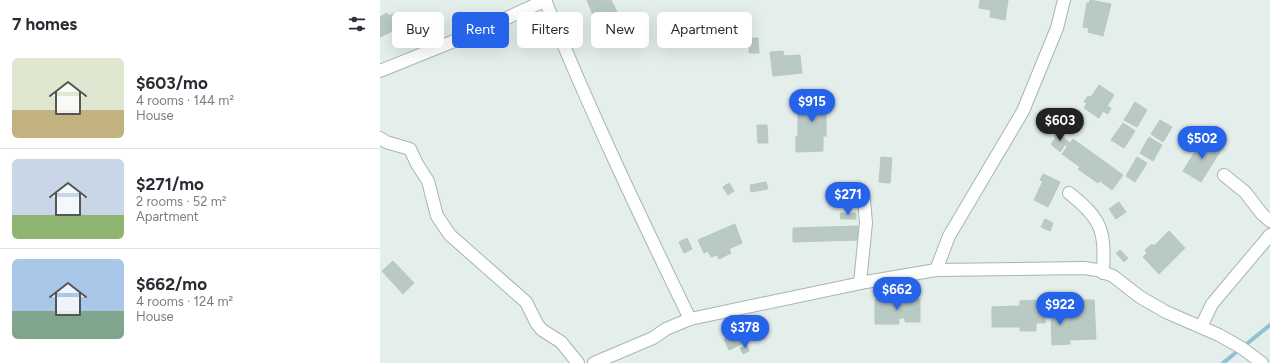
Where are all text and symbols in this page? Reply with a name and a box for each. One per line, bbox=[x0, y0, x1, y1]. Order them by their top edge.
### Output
chip: Buy bbox=[392, 12, 444, 48]
chip: Rent bbox=[452, 12, 509, 48]
chip: Filters bbox=[517, 12, 583, 48]
chip: New bbox=[591, 12, 649, 48]
chip: Apartment bbox=[657, 12, 752, 48]
icon: filters bbox=[346, 13, 368, 35]
text: 7 homes bbox=[12, 14, 77, 34]
text: $603/mo bbox=[136, 73, 208, 93]
icon: home bbox=[44, 74, 92, 122]
pin: $915 bbox=[788, 89, 836, 123]
text: 4 rooms · 144 m² bbox=[136, 93, 234, 108]
text: $915 bbox=[798, 94, 826, 109]
text: House bbox=[136, 108, 174, 123]
pin: $603 bbox=[1036, 108, 1084, 142]
text: $603 bbox=[1045, 113, 1075, 128]
pin: $502 bbox=[1178, 126, 1226, 160]
text: $502 bbox=[1187, 131, 1217, 146]
text: $271/mo bbox=[136, 174, 204, 194]
icon: home bbox=[44, 175, 92, 223]
pin: $271 bbox=[824, 182, 872, 216]
text: $271 bbox=[834, 187, 862, 202]
text: 2 rooms · 52 m² bbox=[136, 194, 227, 209]
text: Apartment bbox=[136, 209, 199, 224]
text: $662/mo bbox=[136, 274, 207, 294]
icon: home bbox=[44, 275, 92, 323]
pin: $662 bbox=[873, 277, 921, 311]
text: $662 bbox=[882, 282, 912, 297]
pin: $922 bbox=[1036, 292, 1084, 326]
text: 4 rooms · 124 m² bbox=[136, 294, 233, 309]
text: $922 bbox=[1045, 297, 1075, 312]
text: House bbox=[136, 309, 174, 324]
pin: $378 bbox=[721, 315, 769, 349]
text: $378 bbox=[730, 320, 760, 335]

